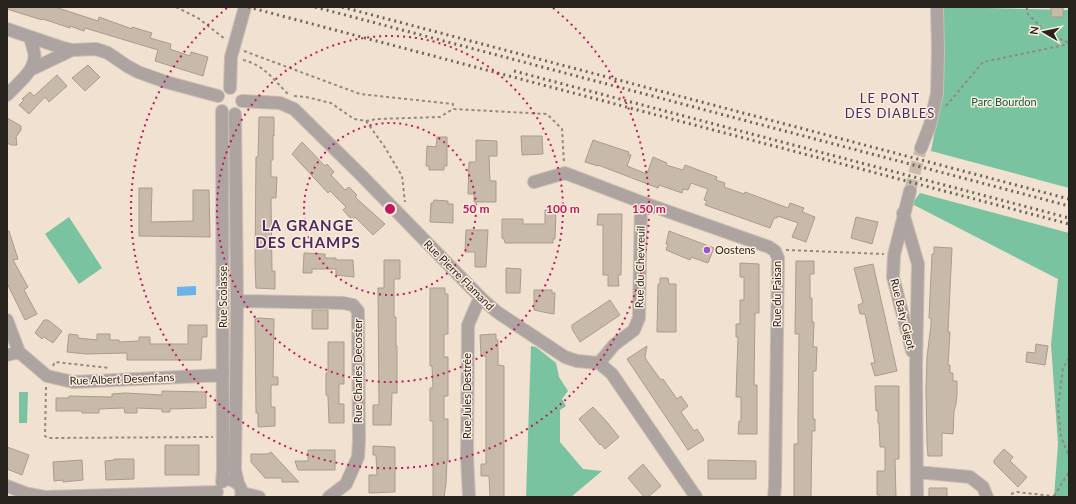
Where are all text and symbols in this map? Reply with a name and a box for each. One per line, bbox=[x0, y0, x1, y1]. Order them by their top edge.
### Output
north arrow bbox=[1024, 12, 1064, 52]
text: N bbox=[1027, 25, 1041, 36]
district label: LE PONT DES DIABLES bbox=[845, 90, 935, 121]
park label: Parc Bourdon bbox=[971, 95, 1037, 108]
text: 50 m bbox=[463, 201, 489, 216]
text: 100 m bbox=[546, 201, 580, 216]
text: 150 m bbox=[632, 201, 666, 216]
centre of rings bbox=[383, 202, 397, 216]
district label: LA GRANGE DES CHAMPS bbox=[255, 216, 361, 251]
street label: Rue du Chevreuil bbox=[632, 226, 647, 308]
street label: Rue Pierre Flamand bbox=[422, 237, 497, 312]
place label: Oostens bbox=[715, 243, 756, 256]
marker: Oostens bbox=[702, 245, 712, 255]
street label: Rue du Faisan bbox=[770, 261, 783, 327]
street label: Rue Scolasse bbox=[216, 266, 229, 328]
street label: Rue Baty Gigot bbox=[888, 277, 919, 351]
street label: Rue Charles Decoster bbox=[351, 319, 364, 423]
street label: Rue Jules Destrée bbox=[460, 353, 473, 439]
street label: Rue Albert Desenfans bbox=[69, 370, 175, 387]

